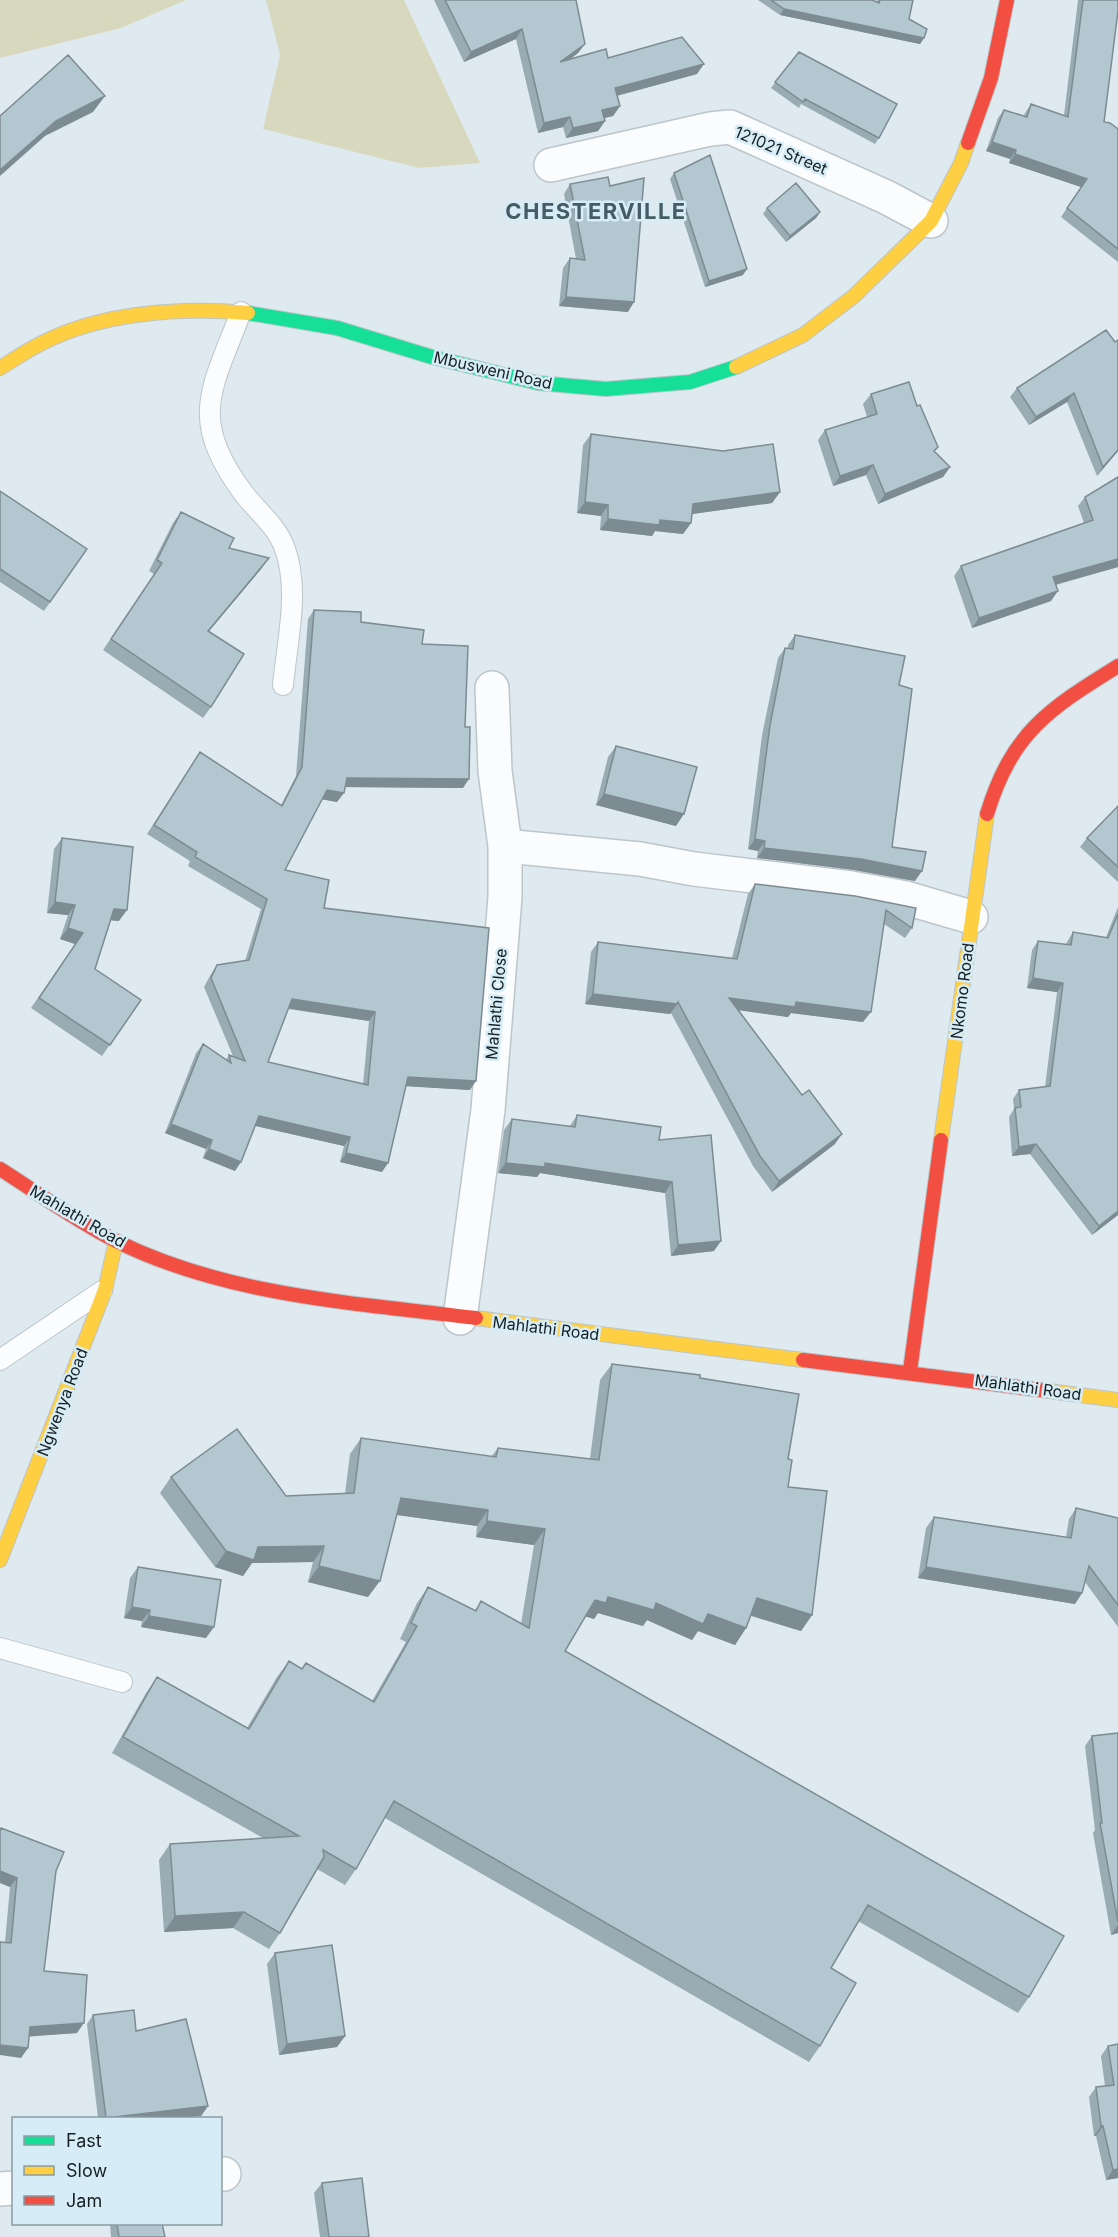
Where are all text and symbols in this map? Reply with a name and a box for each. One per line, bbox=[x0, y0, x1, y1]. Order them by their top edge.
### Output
street label: 121021 Street bbox=[732, 121, 830, 179]
district label: CHESTERVILLE bbox=[505, 198, 687, 224]
street label: Mbusweni Road bbox=[432, 347, 554, 393]
street label: Nkomo Road bbox=[946, 942, 978, 1040]
street label: Mahlathi Close bbox=[481, 947, 511, 1061]
street label: Mahlathi Road bbox=[26, 1180, 130, 1252]
street label: Mahlathi Road bbox=[491, 1312, 601, 1344]
street label: Ngwenya Road bbox=[32, 1345, 92, 1459]
street label: Mahlathi Road bbox=[973, 1370, 1083, 1404]
legend bbox=[12, 2117, 222, 2225]
text: Fast bbox=[66, 2130, 102, 2151]
text: Slow bbox=[66, 2160, 107, 2181]
text: Jam bbox=[66, 2190, 102, 2211]

